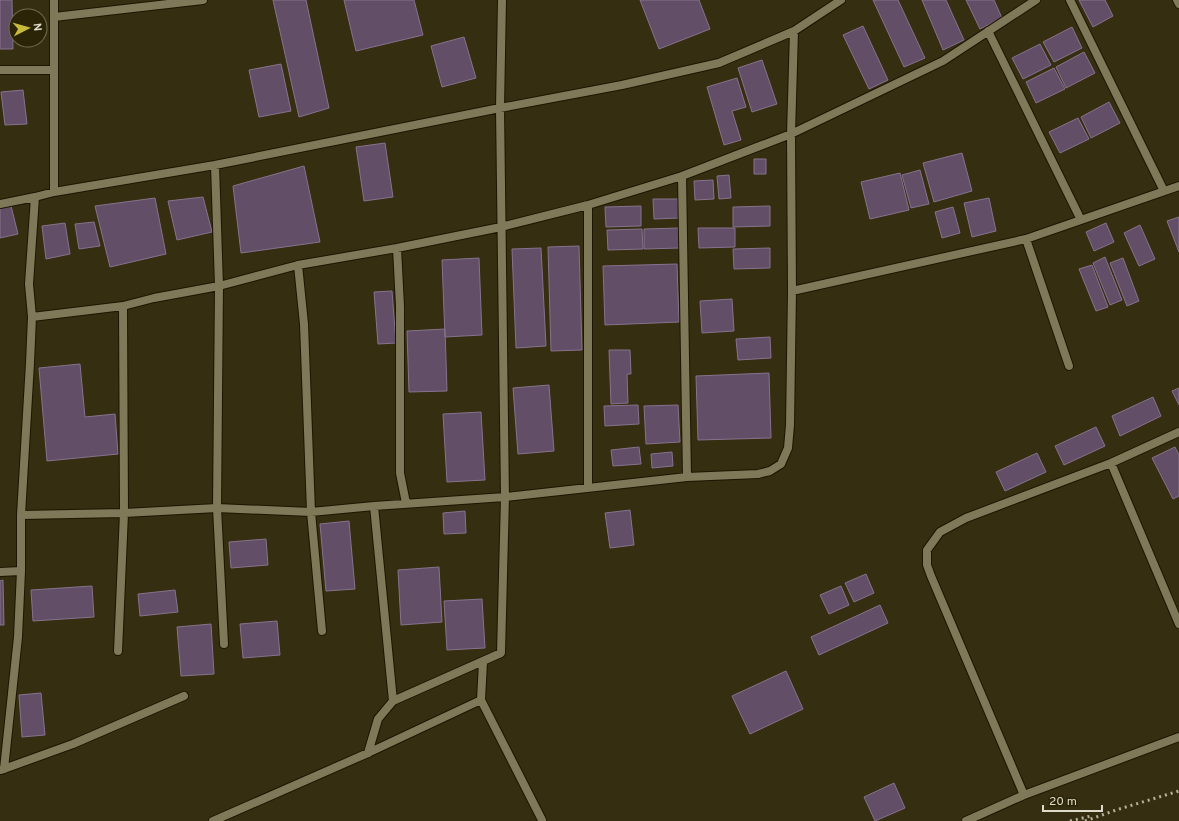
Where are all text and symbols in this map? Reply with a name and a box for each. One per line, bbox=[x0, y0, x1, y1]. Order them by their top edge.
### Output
north arrow bbox=[8, 8, 48, 48]
text: N bbox=[30, 22, 44, 32]
scale bar bbox=[1043, 787, 1102, 813]
text: 20 m bbox=[1049, 794, 1077, 810]

